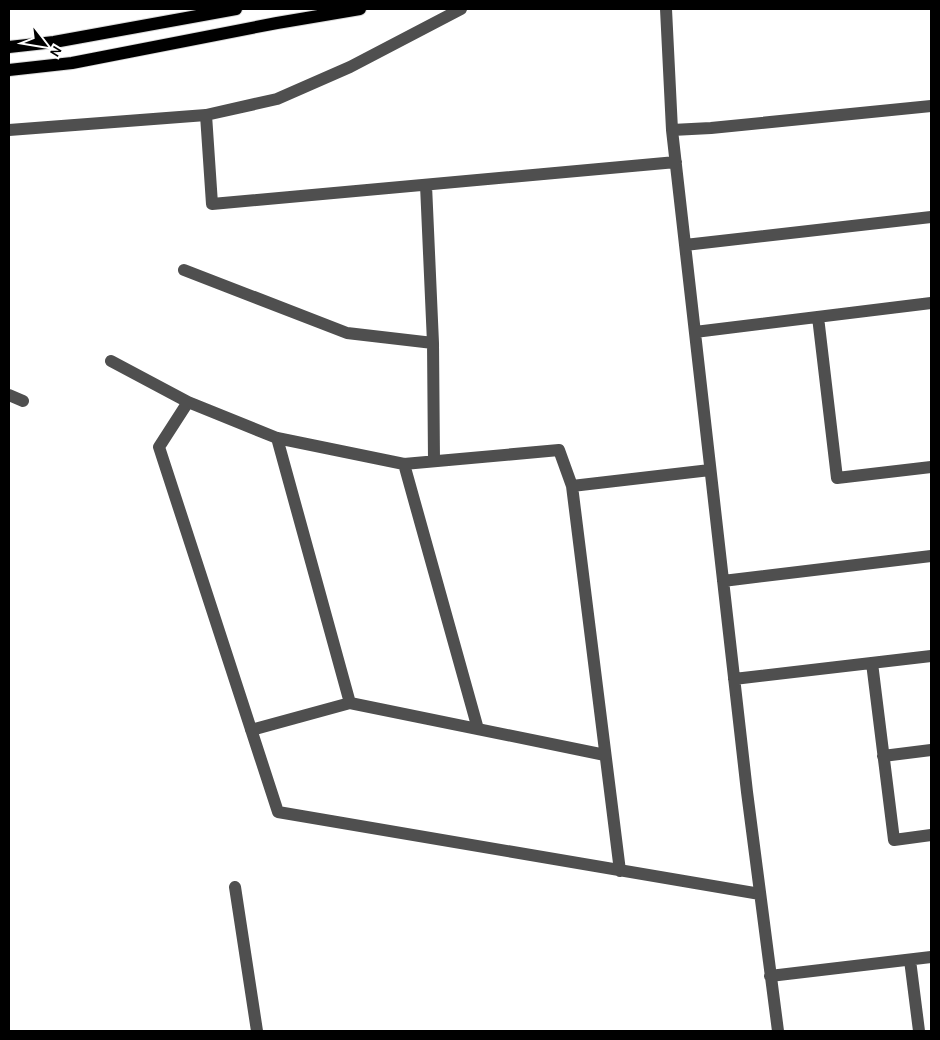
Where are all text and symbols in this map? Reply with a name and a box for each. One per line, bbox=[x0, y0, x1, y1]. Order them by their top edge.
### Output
north arrow bbox=[20, 20, 70, 70]
text: N bbox=[46, 43, 66, 60]

